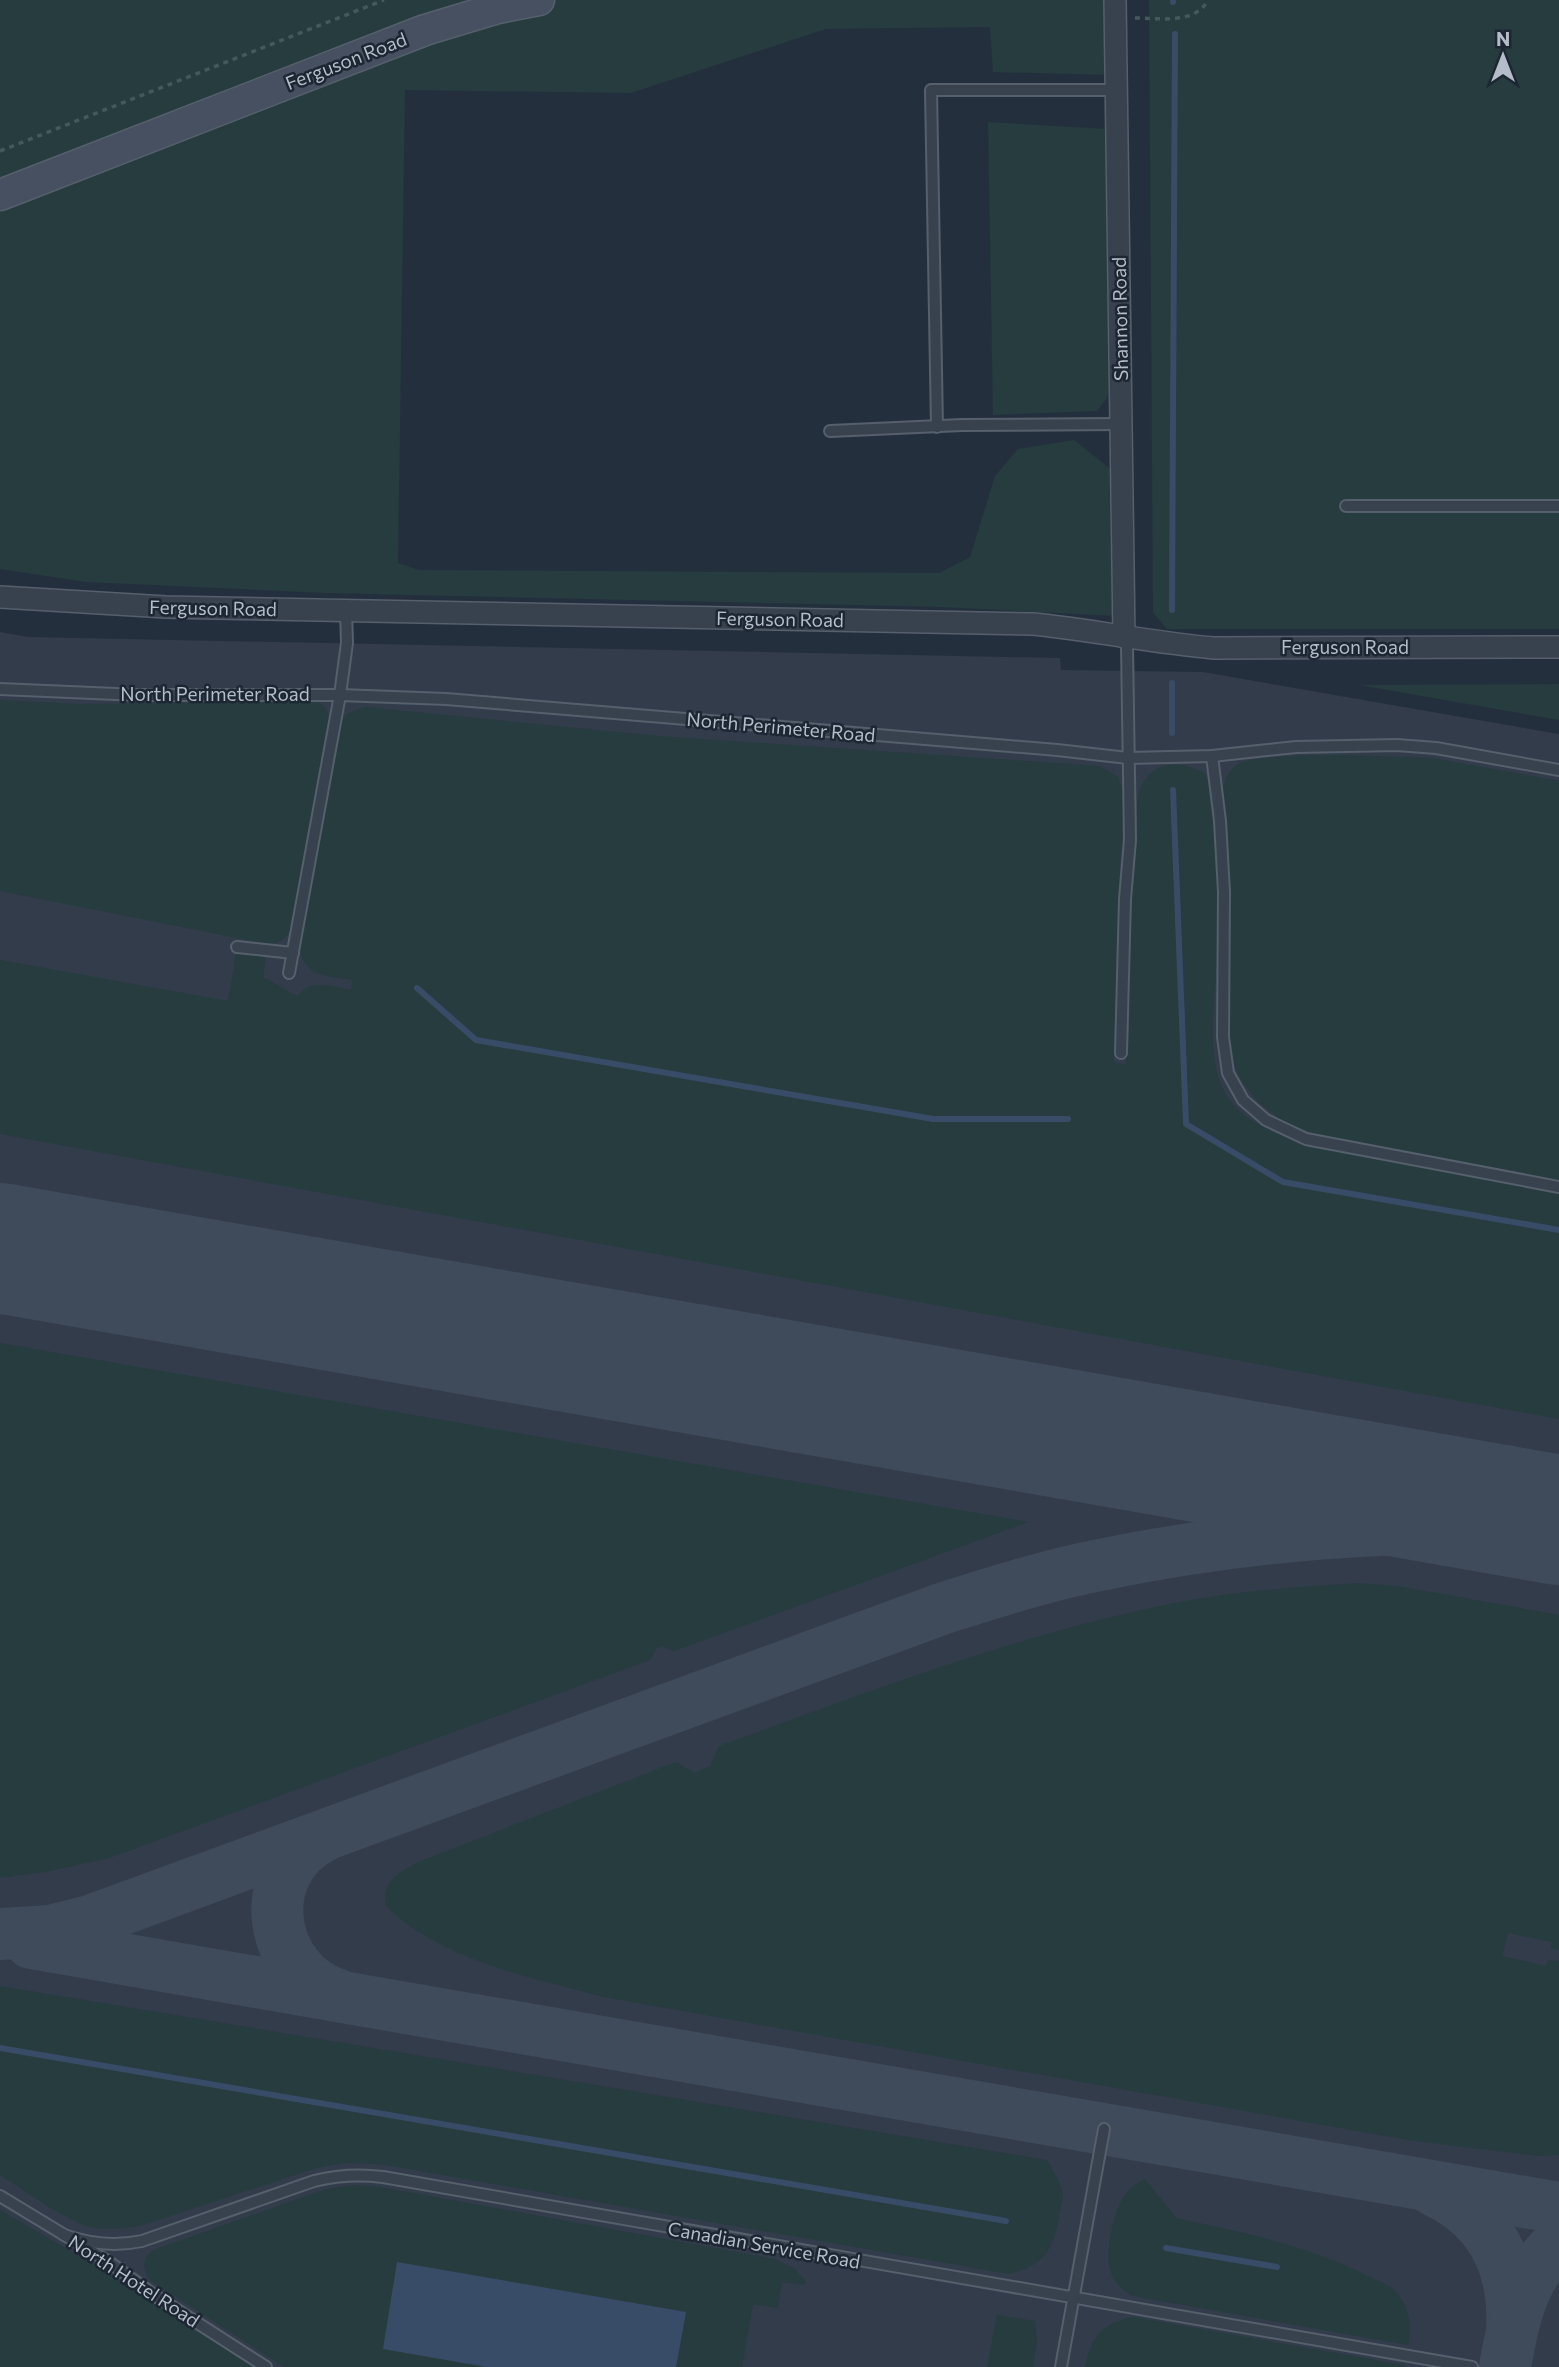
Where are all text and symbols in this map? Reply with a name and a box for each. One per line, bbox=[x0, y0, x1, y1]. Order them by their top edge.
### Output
north arrow bbox=[1468, 21, 1538, 91]
street label: Ferguson Road bbox=[282, 27, 410, 94]
text: N bbox=[1496, 27, 1510, 50]
street label: Shannon Road bbox=[1107, 257, 1132, 381]
street label: Ferguson Road bbox=[149, 595, 277, 620]
street label: Ferguson Road bbox=[716, 606, 844, 631]
street label: Ferguson Road bbox=[1281, 635, 1409, 658]
street label: North Perimeter Road bbox=[120, 682, 310, 705]
street label: North Perimeter Road bbox=[686, 707, 876, 746]
street label: Canadian Service Road bbox=[666, 2216, 862, 2273]
street label: North Hotel Road bbox=[64, 2230, 204, 2331]

